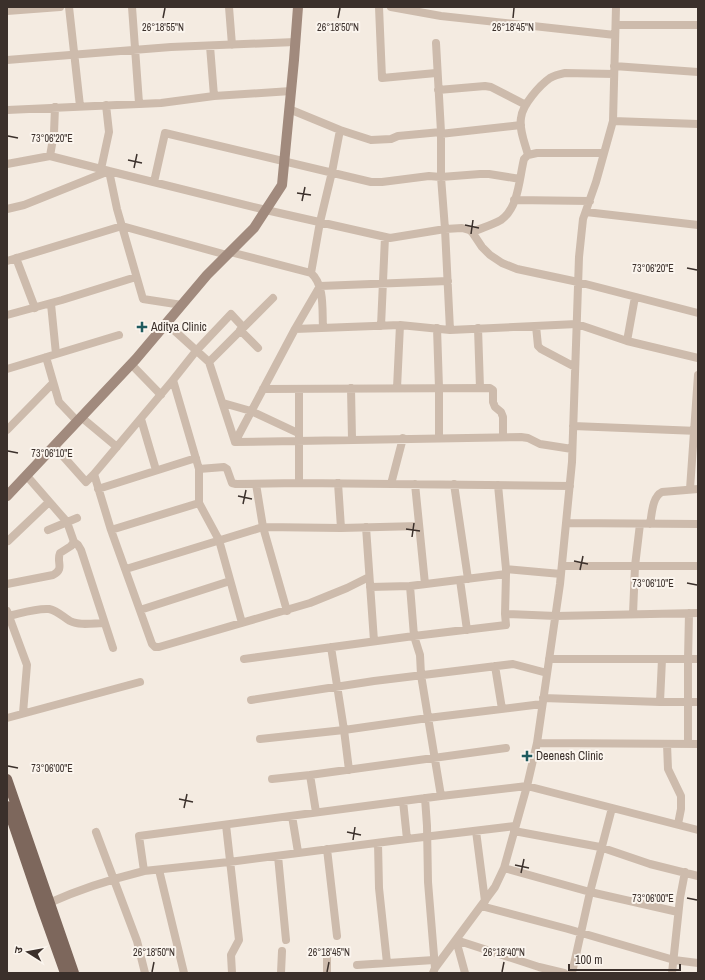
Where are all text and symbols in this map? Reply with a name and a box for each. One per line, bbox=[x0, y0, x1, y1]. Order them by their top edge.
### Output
text: 26°18'55"N bbox=[142, 21, 184, 34]
text: 26°18'50"N bbox=[317, 21, 359, 34]
text: 26°18'45"N bbox=[492, 21, 534, 34]
text: 73°06'20"E bbox=[31, 132, 73, 145]
text: 73°06'20"E bbox=[632, 262, 674, 275]
place label: Aditya Clinic bbox=[150, 319, 207, 335]
marker: Aditya Clinic bbox=[136, 321, 148, 333]
text: 73°06'10"E bbox=[31, 447, 73, 460]
text: 73°06'10"E bbox=[632, 577, 674, 590]
place label: Deenesh Clinic bbox=[536, 748, 603, 764]
marker: Deenesh Clinic bbox=[521, 750, 533, 762]
text: 73°06'00"E bbox=[31, 762, 73, 775]
text: 73°06'00"E bbox=[632, 892, 674, 905]
north arrow bbox=[8, 932, 48, 972]
text: उ bbox=[11, 945, 26, 955]
text: 26°18'50"N bbox=[133, 946, 175, 959]
text: 26°18'45"N bbox=[308, 946, 350, 959]
text: 26°18'40"N bbox=[483, 946, 525, 959]
scale bar bbox=[569, 946, 680, 972]
text: 100 m bbox=[575, 952, 602, 968]

